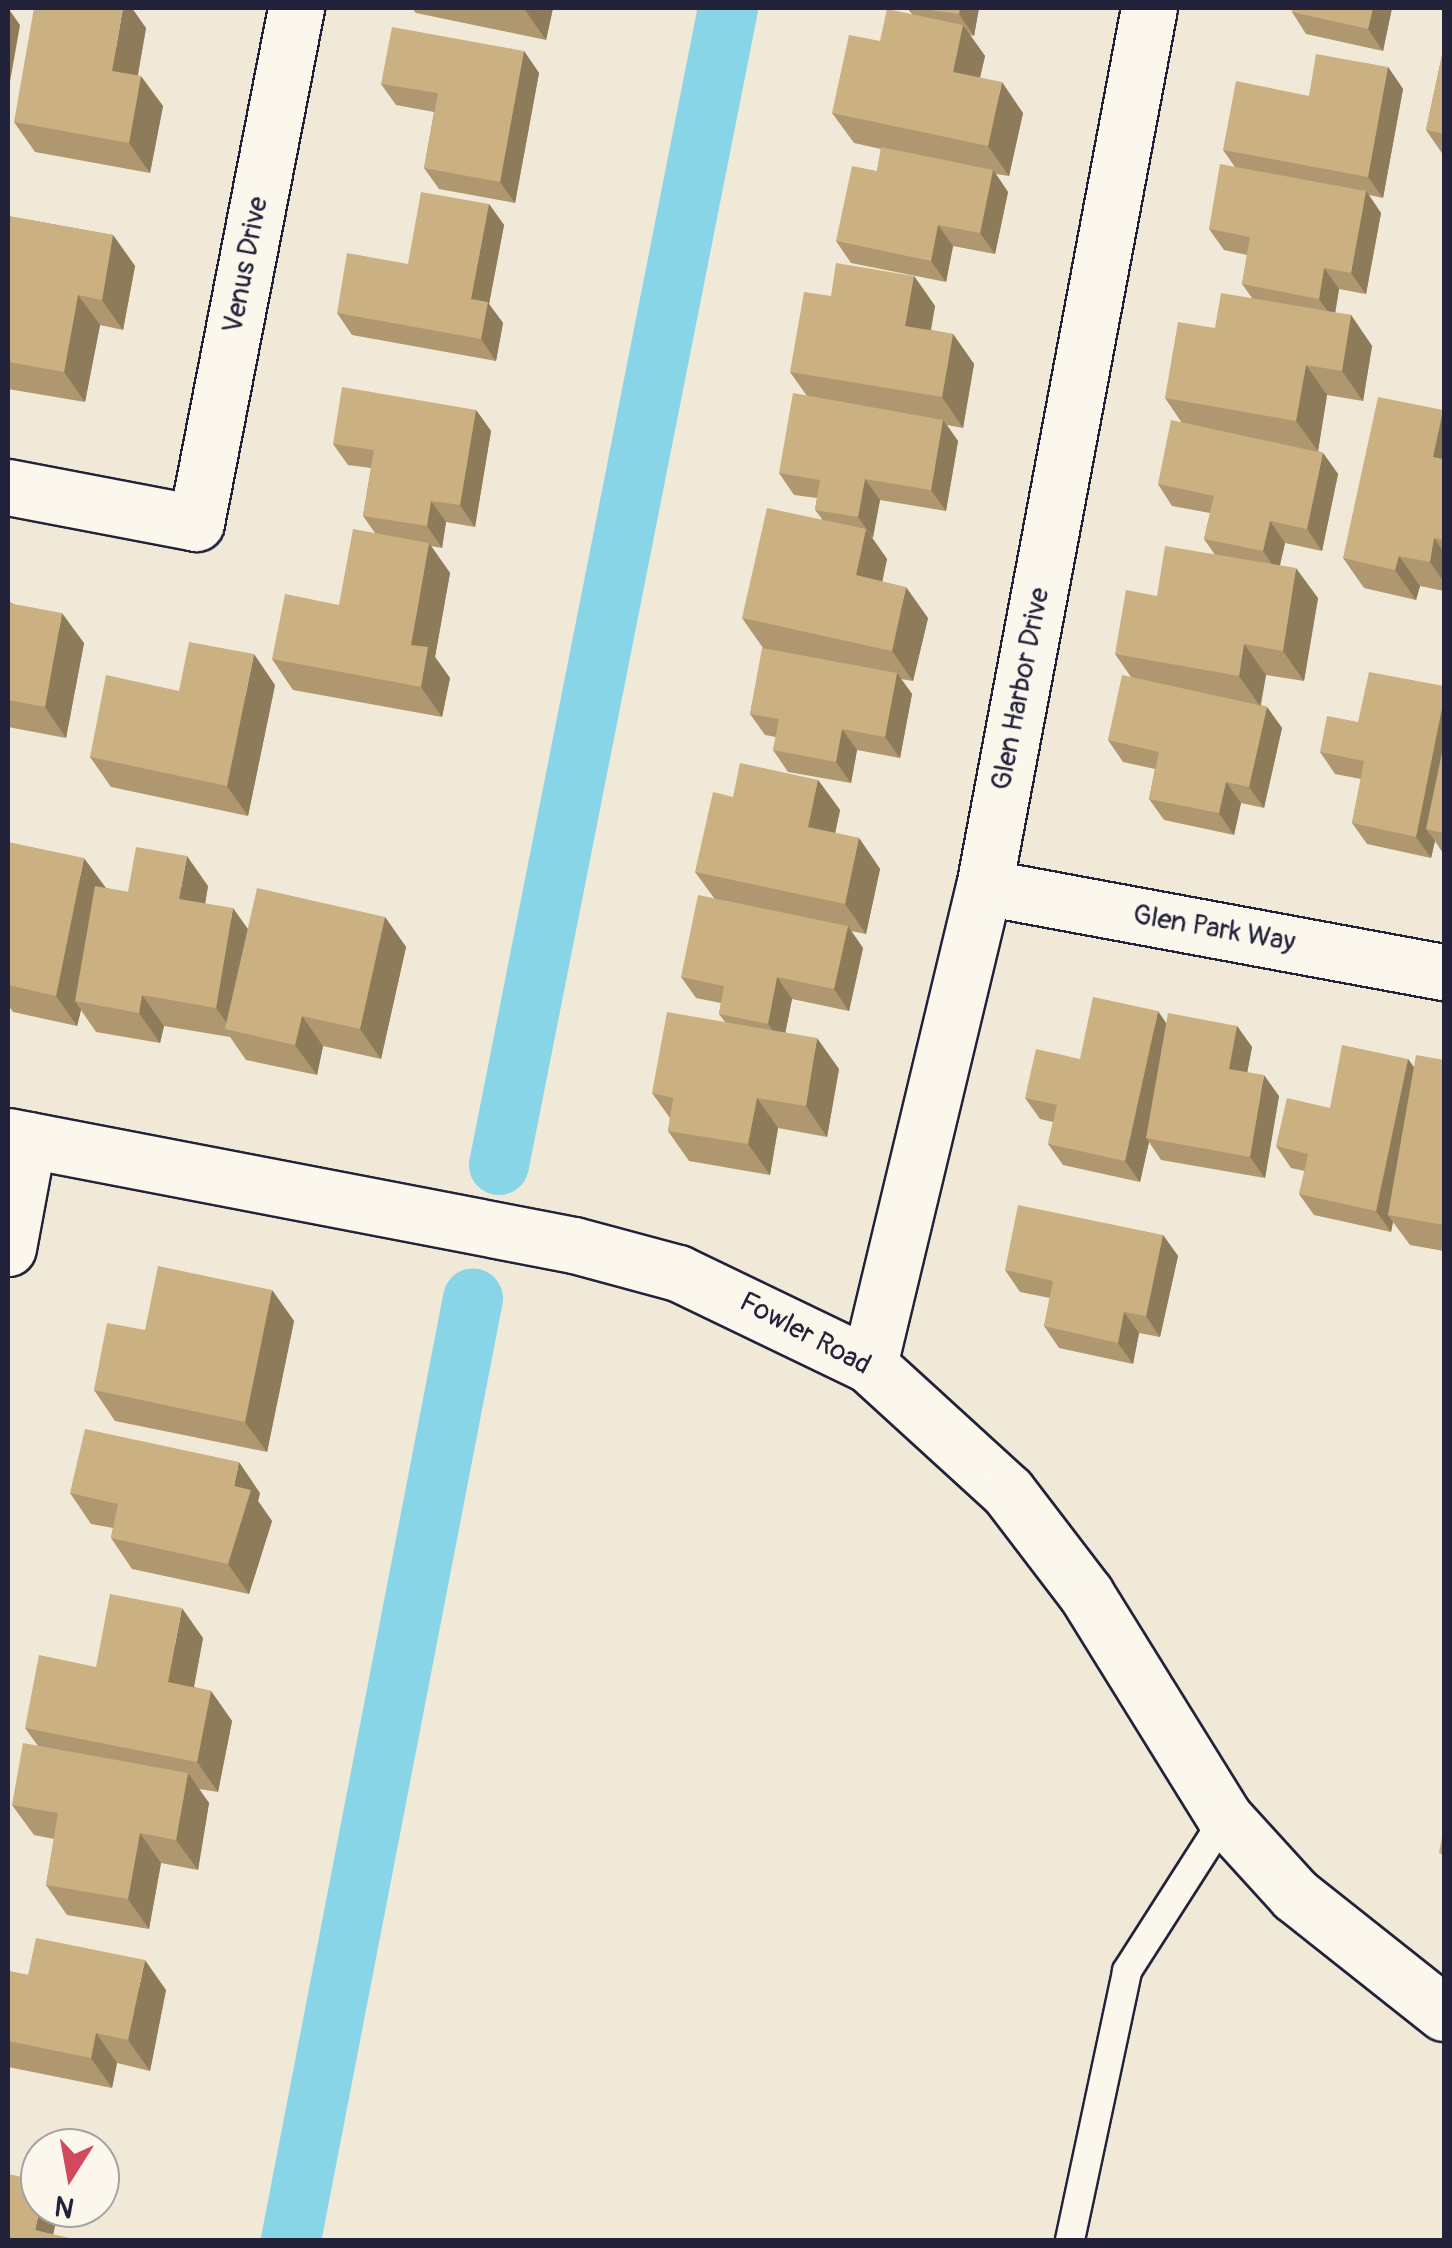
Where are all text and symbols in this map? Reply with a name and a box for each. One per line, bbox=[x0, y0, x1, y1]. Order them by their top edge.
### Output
street label: Venus Drive bbox=[216, 194, 276, 336]
street label: Glen Harbor Drive bbox=[985, 585, 1057, 793]
street label: Glen Park Way bbox=[1130, 898, 1298, 960]
street label: Fowler Road bbox=[734, 1285, 876, 1383]
north arrow bbox=[20, 2128, 120, 2228]
text: N bbox=[52, 2187, 77, 2225]

